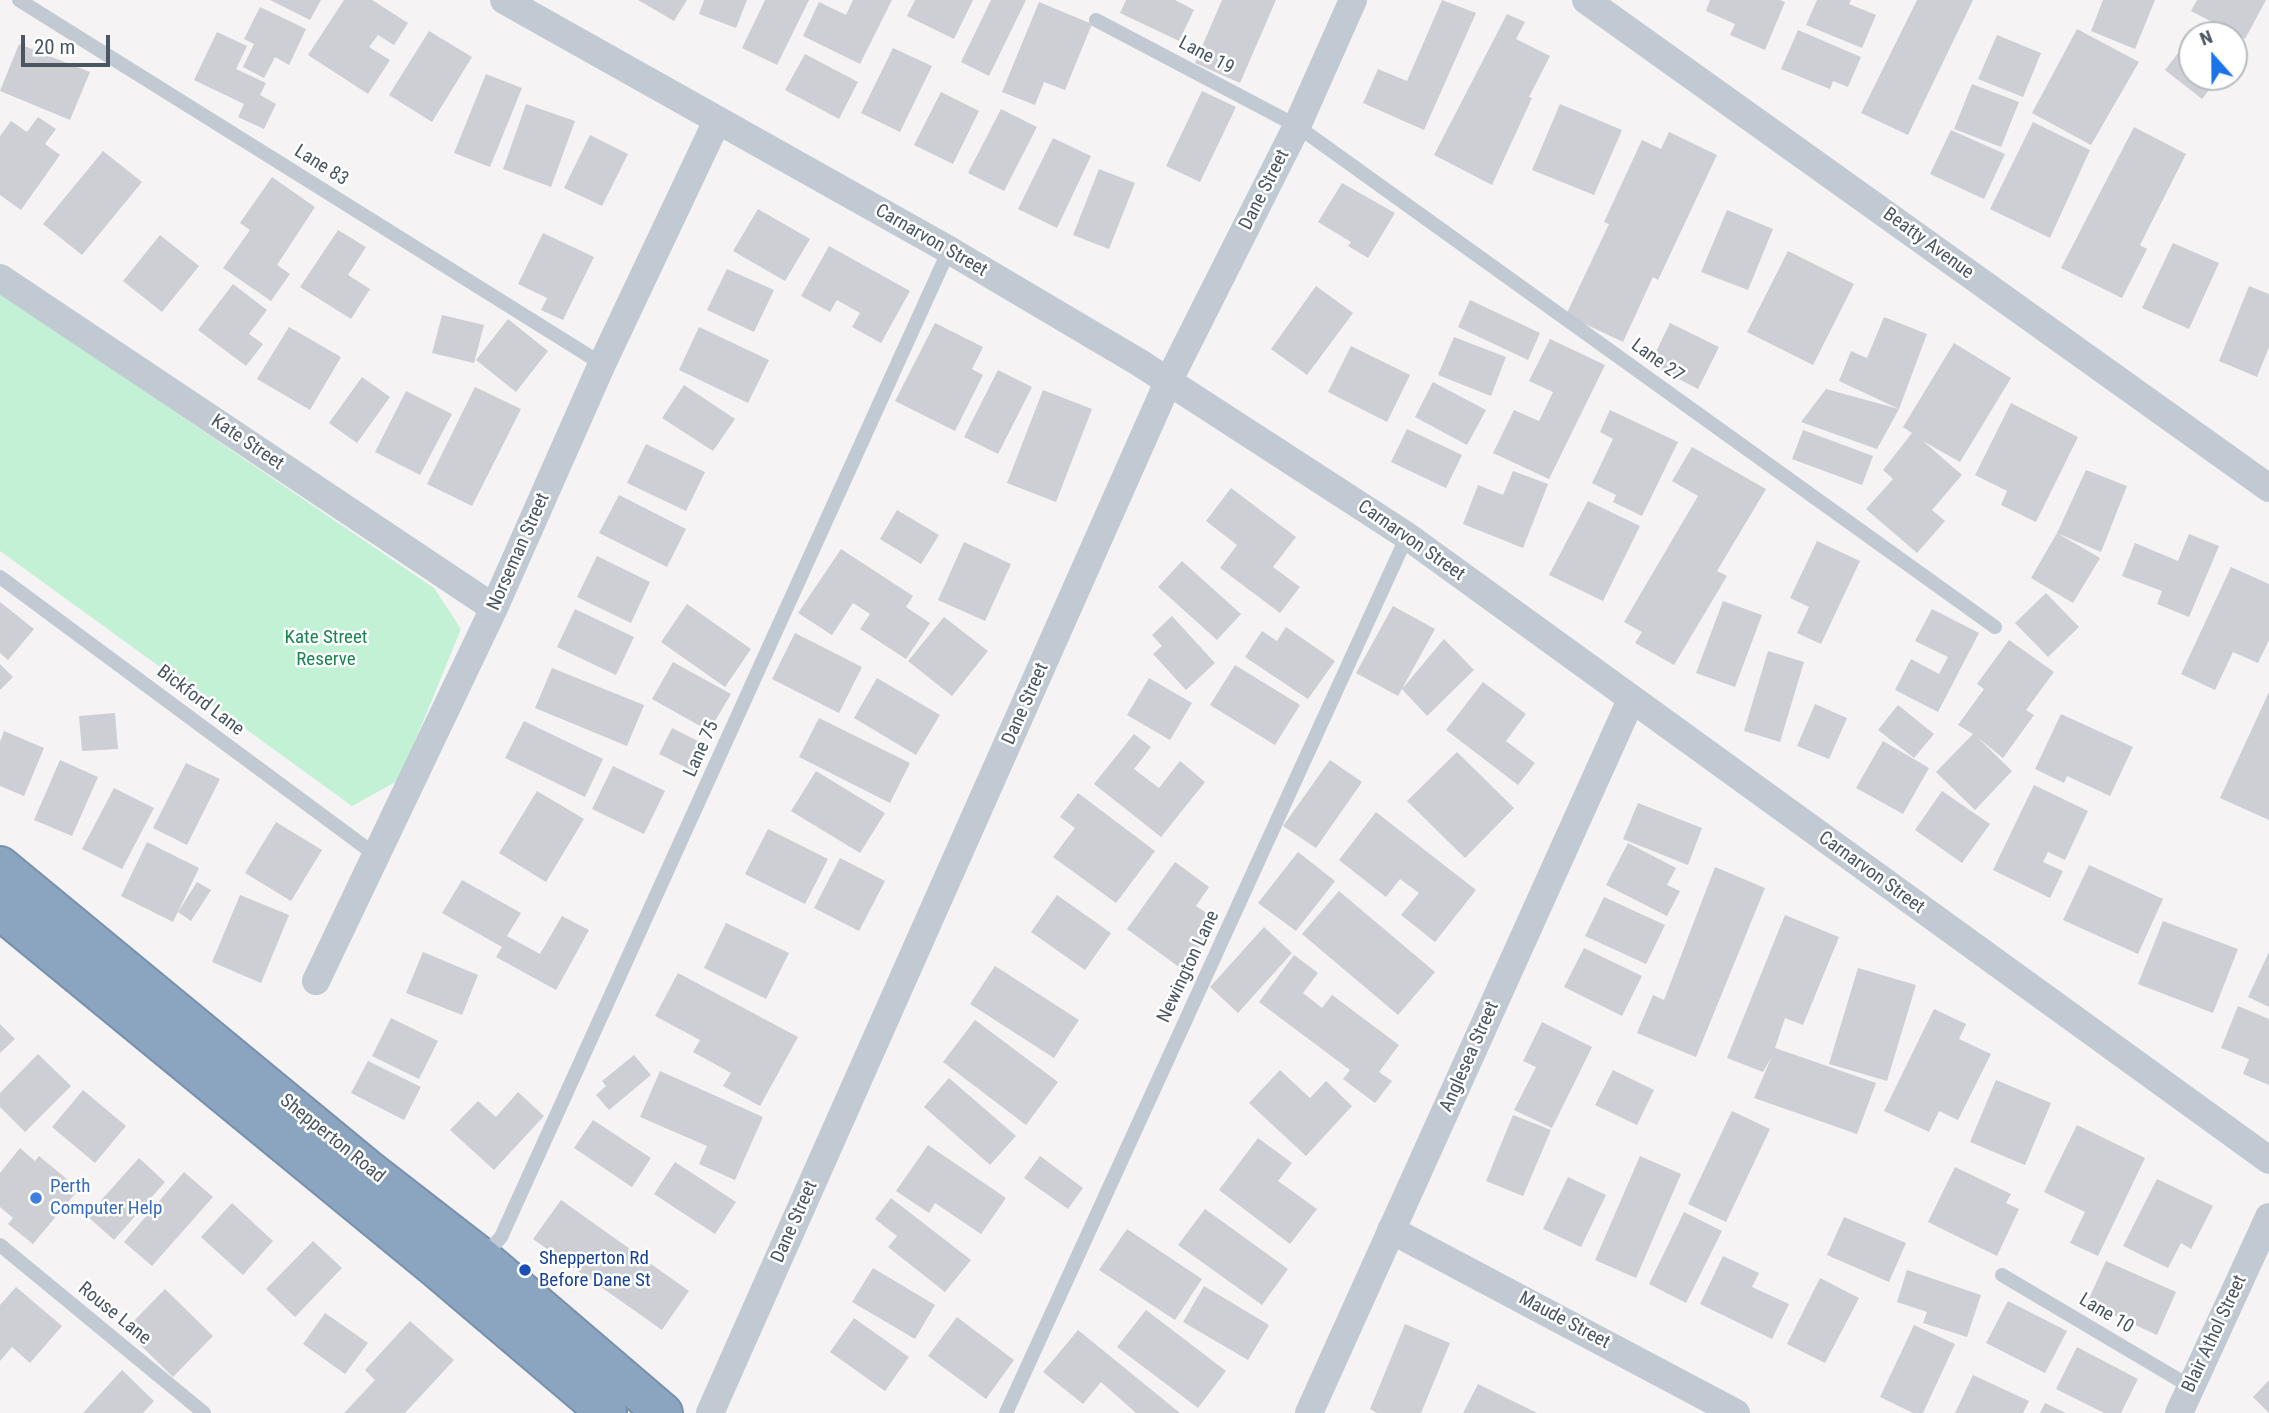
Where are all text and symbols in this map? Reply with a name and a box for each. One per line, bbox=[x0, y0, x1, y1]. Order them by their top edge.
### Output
scale bar bbox=[24, 21, 114, 65]
north arrow bbox=[2178, 21, 2248, 91]
text: N bbox=[2196, 25, 2216, 51]
street label: Lane 19 bbox=[1174, 32, 1238, 80]
text: 20 m bbox=[34, 35, 75, 59]
street label: Lane 83 bbox=[290, 141, 352, 191]
street label: Dane Street bbox=[1235, 146, 1295, 234]
street label: Carnarvon Street bbox=[871, 200, 991, 282]
street label: Beatty Avenue bbox=[1878, 203, 1978, 285]
street label: Lane 27 bbox=[1626, 334, 1688, 388]
street label: Kate Street bbox=[206, 410, 288, 476]
street label: Norseman Street bbox=[483, 490, 555, 614]
street label: Carnarvon Street bbox=[1353, 496, 1469, 586]
park label: Kate Street Reserve bbox=[285, 627, 367, 671]
street label: Dane Street bbox=[998, 660, 1054, 748]
street label: Bickford Lane bbox=[152, 661, 248, 741]
street label: Lane 75 bbox=[680, 717, 724, 781]
street label: Carnarvon Street bbox=[1814, 827, 1928, 919]
street label: Newington Lane bbox=[1153, 907, 1225, 1027]
street label: Anglesea Street bbox=[1436, 998, 1504, 1116]
street label: Shepperton Road bbox=[275, 1090, 389, 1188]
place label: Perth Computer Help bbox=[50, 1176, 162, 1220]
street label: Dane Street bbox=[767, 1178, 823, 1266]
marker: Perth Computer Help bbox=[28, 1190, 44, 1206]
place label: Shepperton Rd Before Dane St bbox=[539, 1248, 651, 1292]
marker: Shepperton Rd Before Dane St bbox=[517, 1262, 533, 1278]
street label: Blair Athol Street bbox=[2178, 1272, 2252, 1396]
street label: Rouse Lane bbox=[73, 1278, 155, 1350]
street label: Maude Street bbox=[1515, 1287, 1613, 1355]
street label: Lane 10 bbox=[2075, 1289, 2137, 1339]

